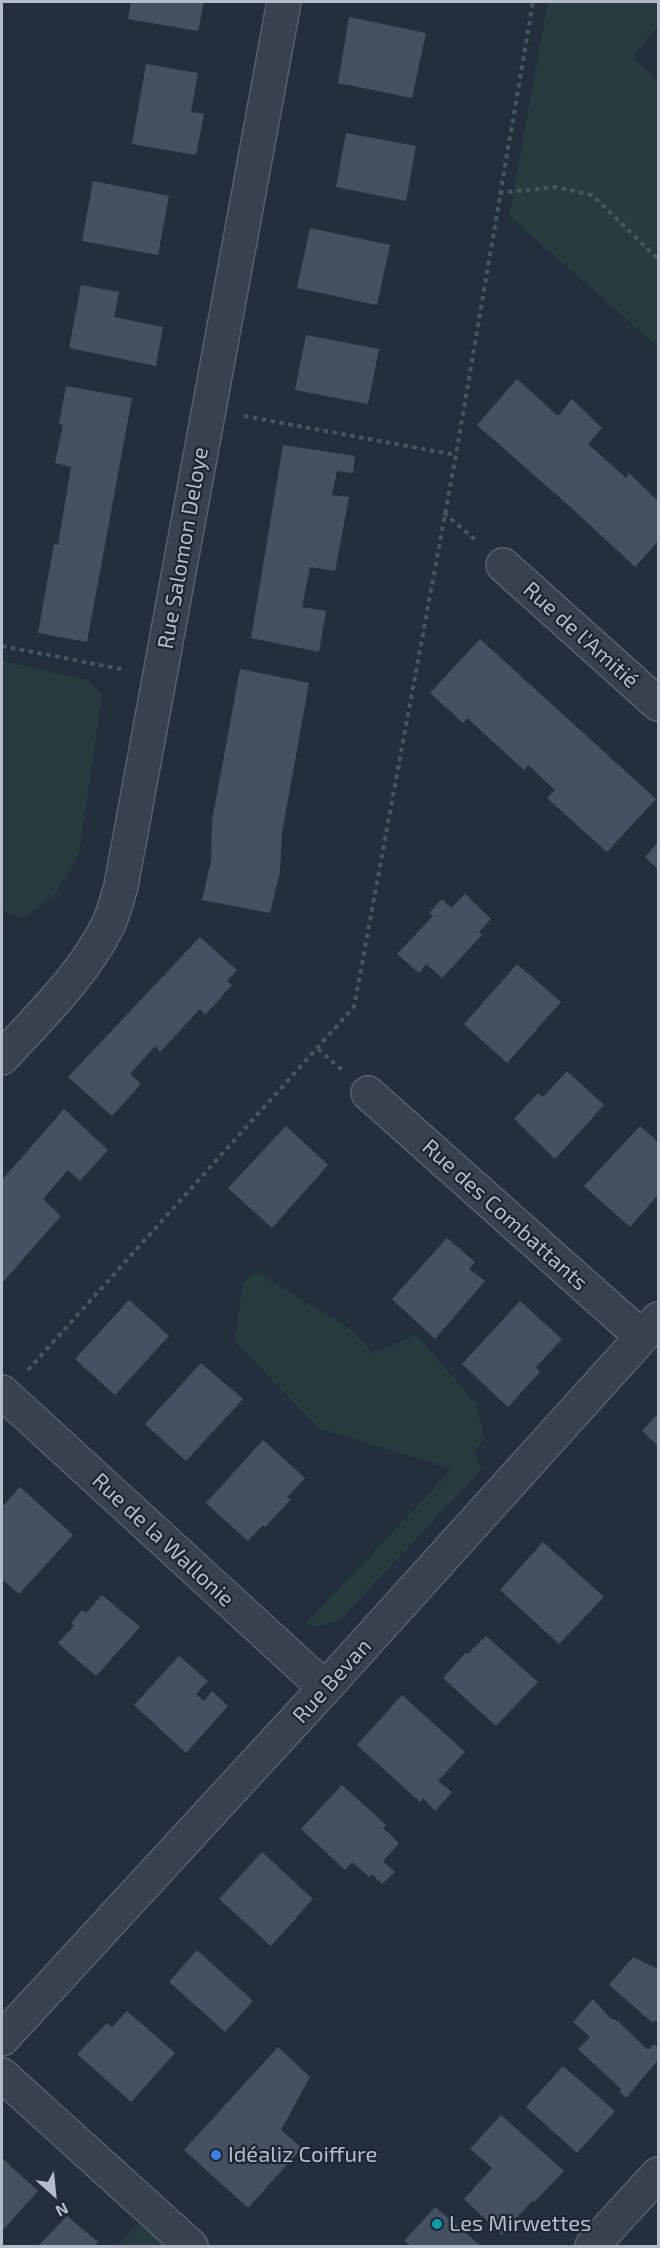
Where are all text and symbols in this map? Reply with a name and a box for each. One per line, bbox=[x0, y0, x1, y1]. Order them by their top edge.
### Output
street label: Rue Salomon Deloye bbox=[152, 445, 214, 651]
street label: Rue de l'Amitié bbox=[518, 576, 644, 694]
street label: Rue des Combattants bbox=[417, 1134, 593, 1296]
street label: Rue de la Wallonie bbox=[87, 1468, 239, 1612]
street label: Rue Bevan bbox=[287, 1633, 377, 1729]
place label: Idéaliz Coiffure bbox=[228, 2142, 377, 2168]
marker: Idéaliz Coiffure bbox=[209, 2148, 223, 2162]
north arrow bbox=[24, 2164, 84, 2224]
text: N bbox=[53, 2199, 72, 2222]
place label: Les Mirwettes bbox=[449, 2211, 591, 2237]
marker: Les Mirwettes bbox=[430, 2217, 444, 2231]

